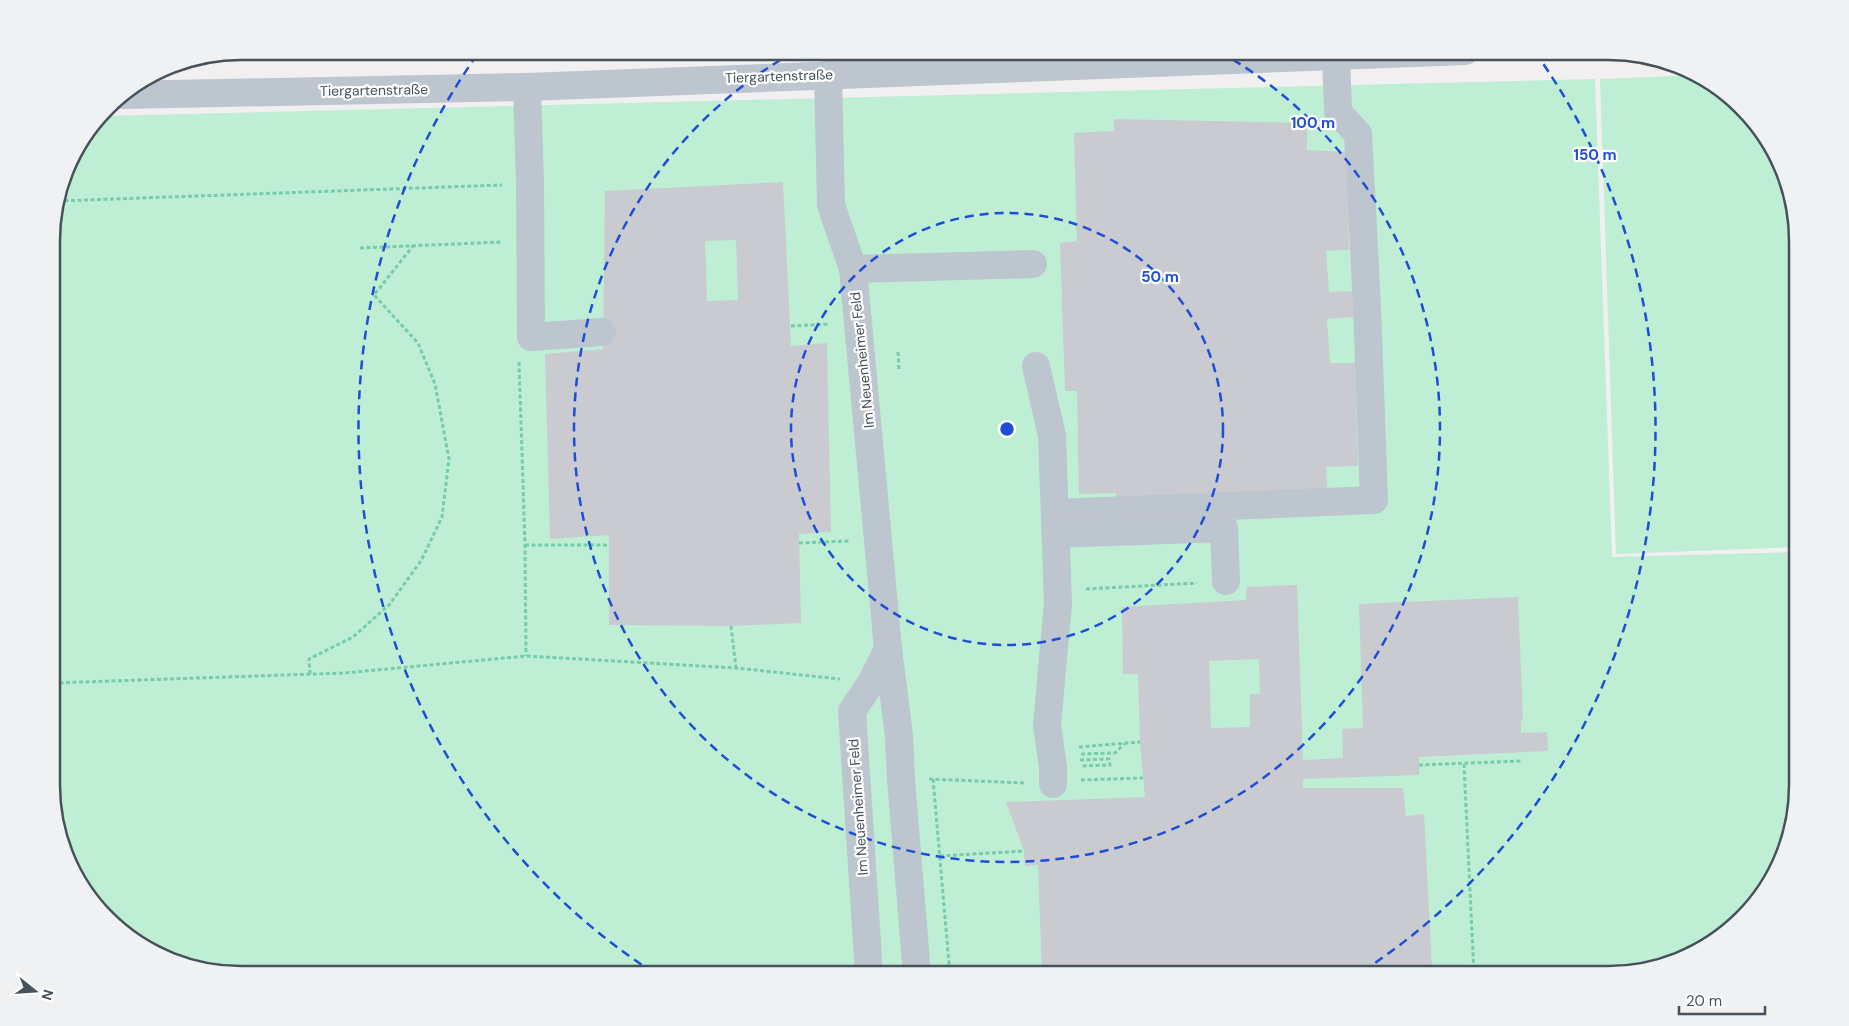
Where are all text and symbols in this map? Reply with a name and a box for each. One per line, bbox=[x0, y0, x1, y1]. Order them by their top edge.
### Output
street label: Tiergartenstraße bbox=[725, 65, 833, 87]
street label: Tiergartenstraße bbox=[320, 80, 428, 100]
text: 100 m bbox=[1291, 113, 1335, 133]
text: 150 m bbox=[1574, 145, 1617, 165]
text: 50 m bbox=[1141, 267, 1179, 287]
street label: Im Neuenheimer Feld bbox=[846, 291, 878, 429]
centre of rings bbox=[998, 420, 1016, 438]
street label: Im Neuenheimer Feld bbox=[844, 738, 872, 876]
north arrow bbox=[10, 966, 60, 1016]
scale bar bbox=[1679, 984, 1765, 1016]
text: N bbox=[37, 987, 58, 1002]
text: 20 m bbox=[1686, 991, 1722, 1011]

